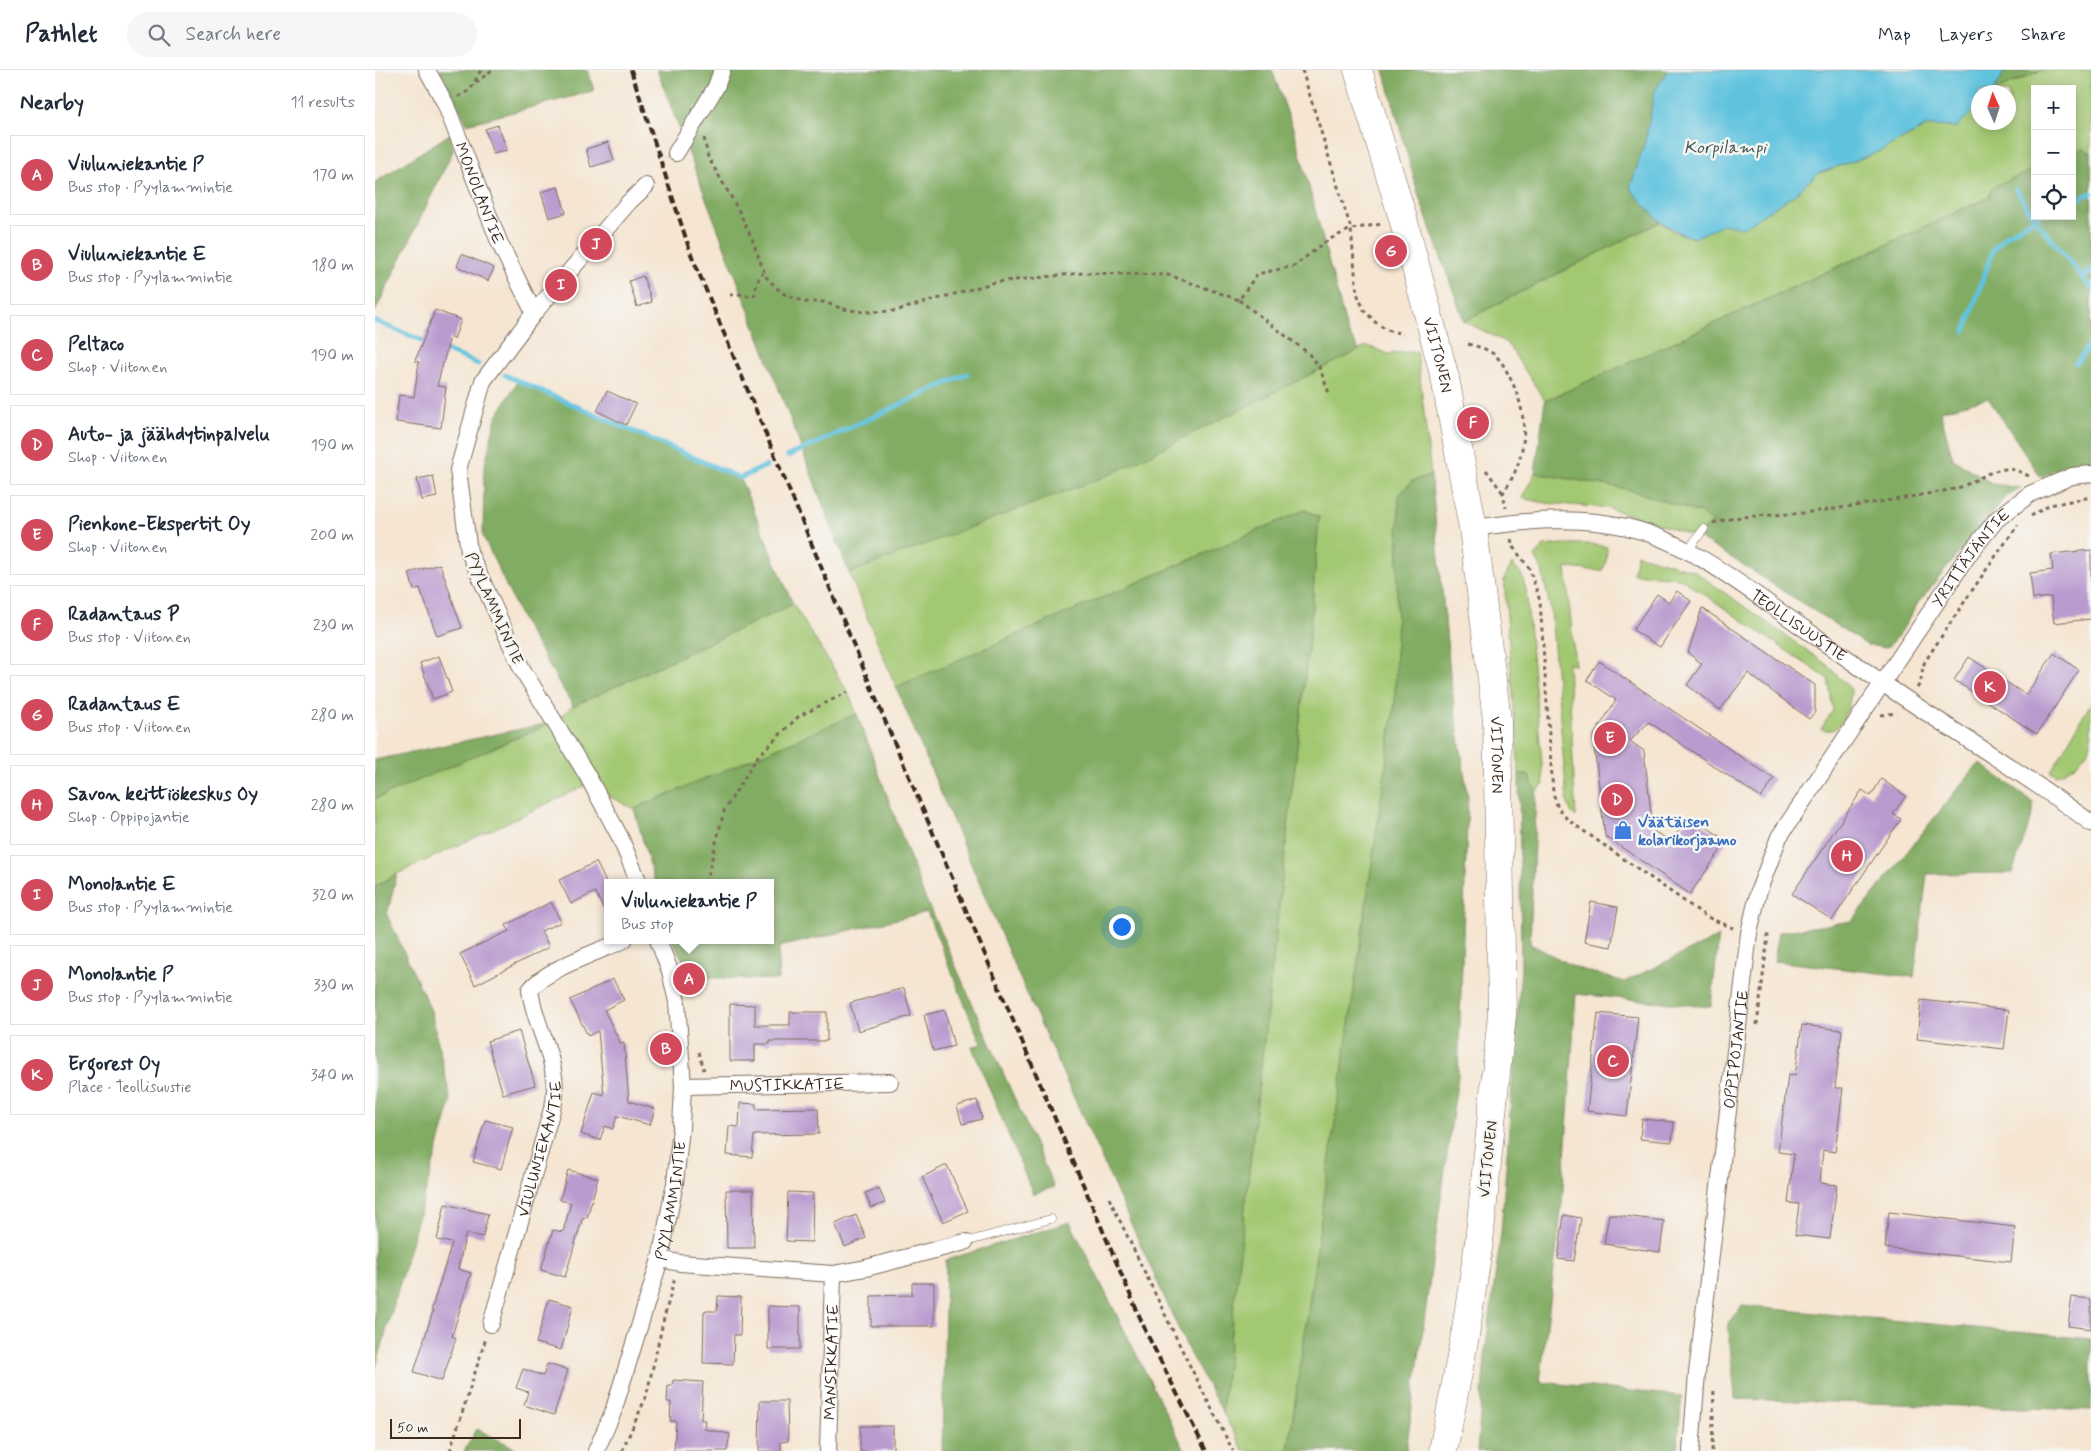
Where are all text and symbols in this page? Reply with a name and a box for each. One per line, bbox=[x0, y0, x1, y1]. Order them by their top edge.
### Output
search box bbox=[127, 12, 477, 57]
text: Pathlet bbox=[25, 19, 97, 50]
icon: search bbox=[145, 21, 173, 49]
text: Search here bbox=[185, 22, 281, 47]
text: Map bbox=[1878, 23, 1911, 47]
text: Layers bbox=[1939, 23, 1993, 47]
text: Share bbox=[2021, 23, 2066, 47]
north arrow bbox=[1971, 85, 2016, 130]
map controls bbox=[2031, 85, 2076, 220]
button: + bbox=[2031, 85, 2076, 130]
text: Nearby bbox=[20, 89, 84, 117]
text: 11 results bbox=[290, 92, 355, 113]
button: − bbox=[2031, 130, 2076, 175]
water label: Korpilampi bbox=[1684, 136, 1768, 160]
street label: MONOLANTIE bbox=[449, 139, 508, 247]
text: Viuluniekantie P bbox=[68, 152, 204, 177]
text: A bbox=[32, 165, 42, 186]
text: 170 m bbox=[312, 165, 354, 186]
button: locate bbox=[2031, 175, 2076, 220]
text: Bus stop · Pyylammintie bbox=[68, 177, 233, 198]
pin: J bbox=[580, 225, 612, 263]
pin: G bbox=[1375, 232, 1407, 270]
text: Viuluniekantie E bbox=[68, 242, 206, 267]
text: B bbox=[32, 255, 42, 276]
text: 180 m bbox=[311, 255, 354, 276]
pin: I bbox=[545, 266, 577, 304]
text: Bus stop · Pyylammintie bbox=[68, 267, 233, 288]
street label: VIITONEN bbox=[1417, 315, 1457, 395]
text: Peltaco bbox=[68, 332, 124, 357]
text: C bbox=[31, 345, 43, 366]
text: 190 m bbox=[311, 345, 354, 366]
text: Shop · Viitonen bbox=[68, 357, 167, 378]
pin: F bbox=[1457, 404, 1489, 442]
text: Auto- ja jäähdytinpalvelu bbox=[68, 422, 270, 447]
text: D bbox=[31, 435, 43, 456]
text: 190 m bbox=[311, 435, 354, 456]
text: Shop · Viitonen bbox=[68, 447, 167, 468]
street label: YRITTÄJÄNTIE bbox=[1927, 504, 2014, 612]
text: Pienkone-Ekspertit Oy bbox=[68, 512, 250, 537]
text: E bbox=[32, 525, 42, 546]
text: 200 m bbox=[310, 525, 354, 546]
text: Shop · Viitonen bbox=[68, 537, 167, 558]
street label: PYYLAMMINTIE bbox=[459, 549, 528, 668]
street label: TEOLLISUUSTIE bbox=[1746, 585, 1850, 667]
text: Radantaus P bbox=[68, 602, 179, 627]
text: F bbox=[33, 615, 41, 636]
text: 230 m bbox=[313, 615, 354, 636]
text: Bus stop · Viitonen bbox=[68, 627, 191, 648]
pin: K bbox=[1974, 668, 2006, 706]
text: Radantaus E bbox=[68, 692, 180, 717]
text: G bbox=[32, 705, 42, 726]
text: 280 m bbox=[311, 705, 354, 726]
street label: VIITONEN bbox=[1485, 716, 1507, 794]
text: Bus stop · Viitonen bbox=[68, 717, 191, 738]
pin: E bbox=[1594, 719, 1626, 757]
pin: D bbox=[1601, 781, 1633, 819]
text: Savon keittiökeskus Oy bbox=[68, 782, 258, 807]
text: H bbox=[32, 795, 42, 816]
text: 280 m bbox=[311, 795, 354, 816]
text: Shop · Oppipojantie bbox=[68, 807, 190, 828]
place label: Väätäisen kolarikorjaamo bbox=[1638, 812, 1737, 851]
shop icon: Väätäisen kolarikorjaamo bbox=[1612, 819, 1634, 841]
pin: H bbox=[1831, 837, 1863, 875]
text: Monolantie E bbox=[68, 872, 176, 897]
popup bbox=[604, 879, 774, 944]
text: I bbox=[33, 885, 41, 906]
text: 320 m bbox=[312, 885, 354, 906]
text: Viuluniekantie P bbox=[621, 889, 757, 914]
text: Bus stop · Pyylammintie bbox=[68, 897, 233, 918]
text: Bus stop bbox=[621, 914, 674, 935]
your location bbox=[1109, 914, 1135, 940]
pin: A bbox=[673, 960, 705, 998]
text: Monolantie P bbox=[68, 962, 173, 987]
text: J bbox=[32, 975, 42, 996]
text: 330 m bbox=[313, 975, 354, 996]
text: Bus stop · Pyylammintie bbox=[68, 987, 233, 1008]
street label: OPPIPOJANTIE bbox=[1719, 989, 1754, 1110]
pin: B bbox=[650, 1030, 682, 1068]
pin: C bbox=[1597, 1042, 1629, 1080]
text: Ergorest Oy bbox=[68, 1052, 160, 1077]
text: K bbox=[31, 1065, 43, 1086]
text: 340 m bbox=[310, 1065, 354, 1086]
street label: MUSTIKKATIE bbox=[729, 1074, 845, 1097]
text: Place · Teollisuustie bbox=[68, 1077, 192, 1098]
street label: VIULUNIEKANTIE bbox=[513, 1080, 567, 1220]
street label: VIITONEN bbox=[1474, 1120, 1503, 1199]
street label: PYYLAMMINTIE bbox=[651, 1140, 692, 1262]
street label: MANSIKKATIE bbox=[820, 1304, 844, 1420]
scale bar bbox=[390, 1416, 521, 1439]
text: 50 m bbox=[397, 1419, 428, 1437]

